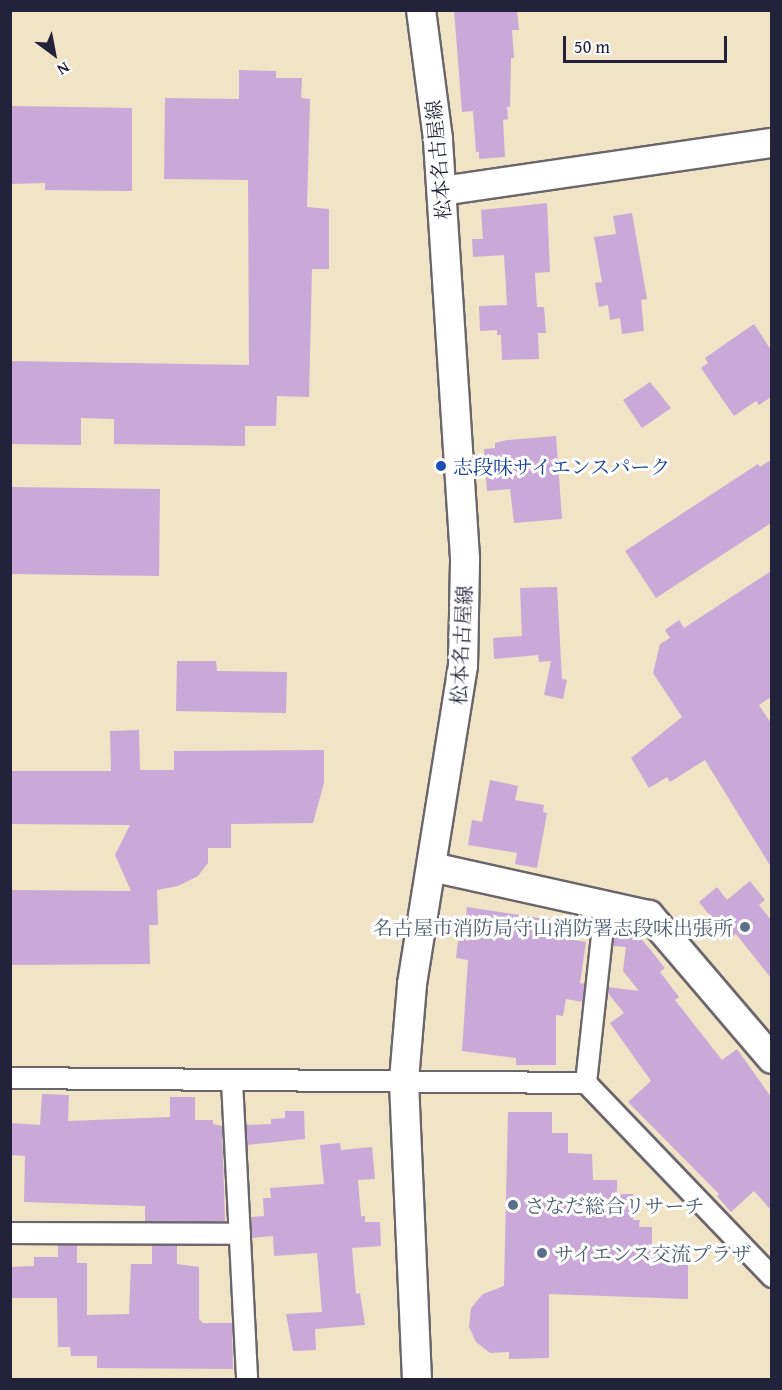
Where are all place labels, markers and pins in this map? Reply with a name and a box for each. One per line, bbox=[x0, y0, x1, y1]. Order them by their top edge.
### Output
place label: 志段味サイエンスパーク bbox=[453, 454, 673, 478]
marker: 志段味サイエンスパーク bbox=[434, 459, 448, 473]
place label: 名古屋市消防局守山消防署志段味出張所 bbox=[373, 915, 733, 939]
marker: 名古屋市消防局守山消防署志段味出張所 bbox=[738, 920, 752, 934]
place label: さなだ総合リサーチ bbox=[525, 1193, 705, 1217]
marker: さなだ総合リサーチ bbox=[506, 1198, 520, 1212]
place label: サイエンス交流プラザ bbox=[554, 1241, 754, 1265]
marker: サイエンス交流プラザ bbox=[535, 1246, 549, 1260]

